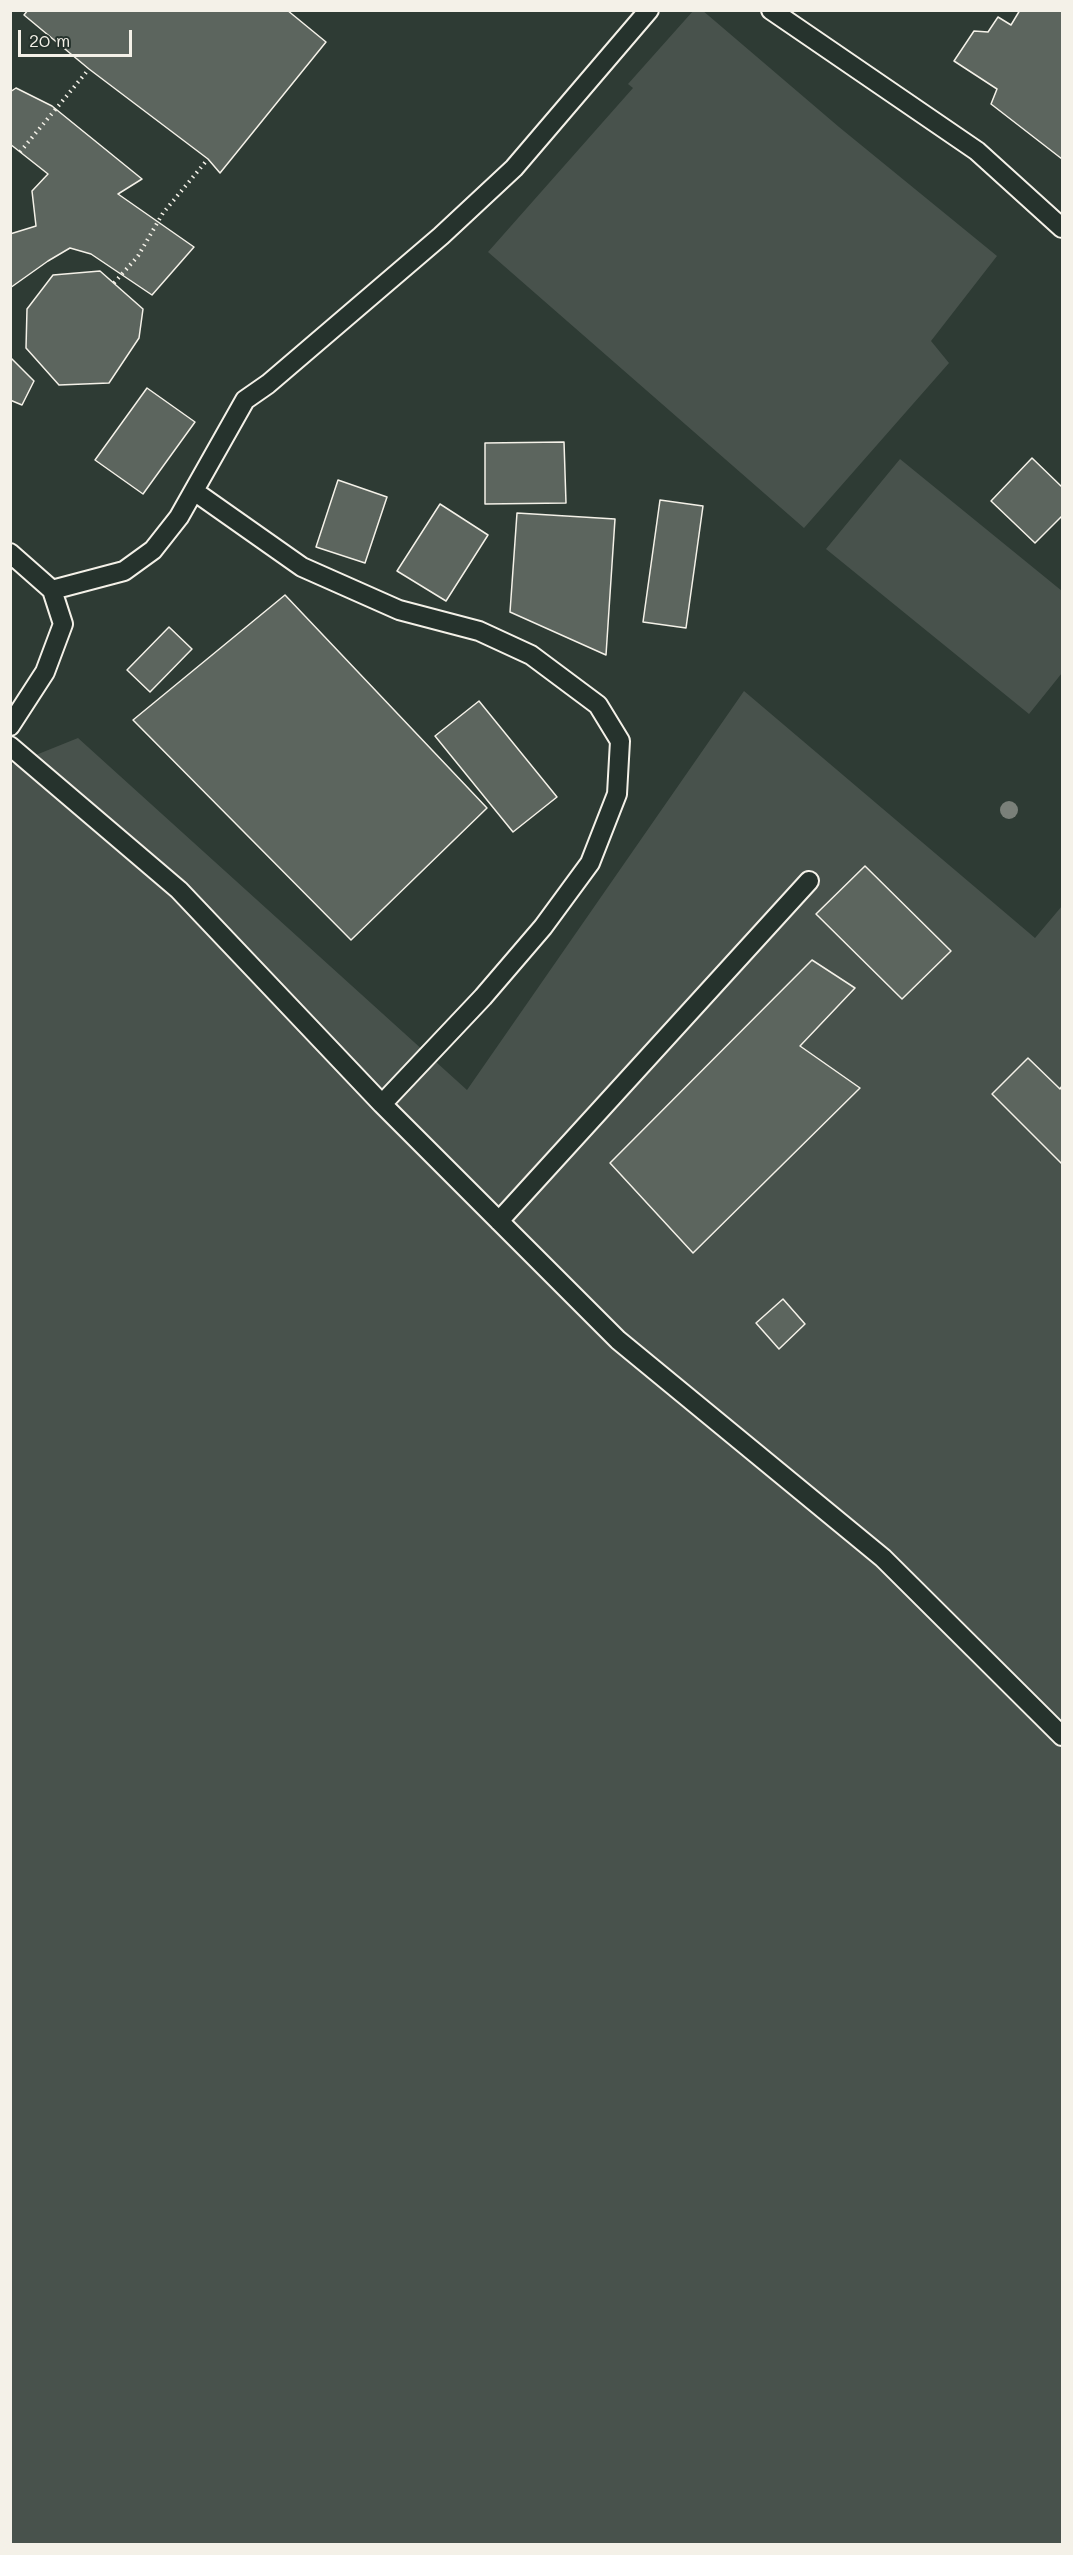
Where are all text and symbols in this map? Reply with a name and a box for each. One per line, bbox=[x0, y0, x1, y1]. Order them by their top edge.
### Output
scale bar bbox=[21, 18, 135, 56]
text: 20 m bbox=[29, 28, 70, 52]

